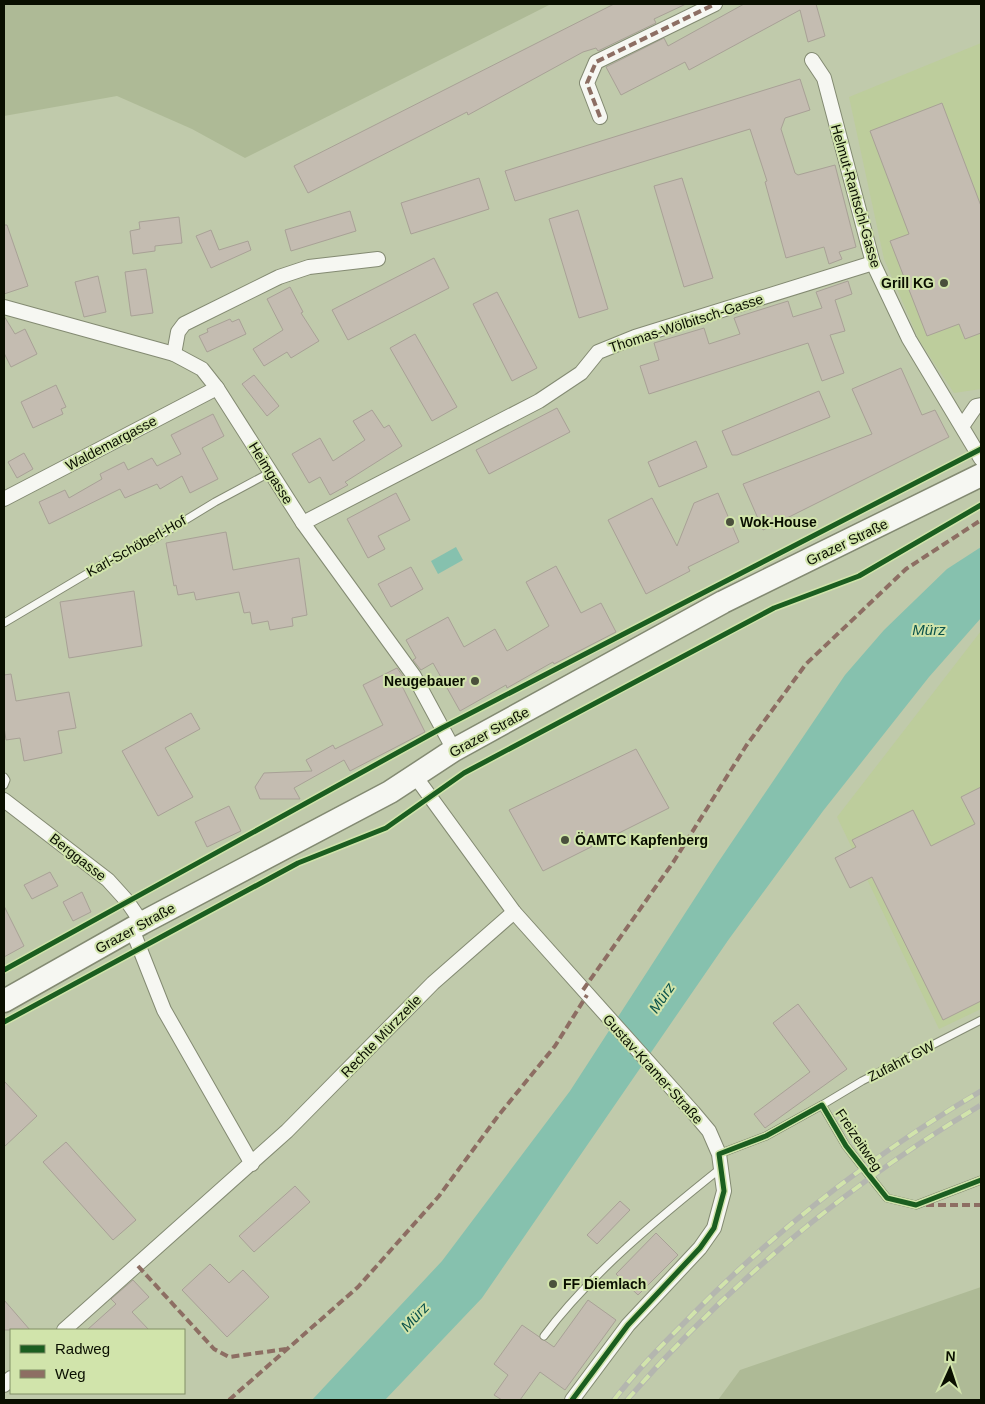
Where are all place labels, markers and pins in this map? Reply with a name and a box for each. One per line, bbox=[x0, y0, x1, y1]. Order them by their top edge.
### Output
place label: Grill KG bbox=[881, 275, 934, 291]
marker: Grill KG bbox=[938, 277, 950, 289]
place label: Wok-House bbox=[740, 514, 817, 530]
marker: Wok-House bbox=[724, 516, 736, 528]
place label: Neugebauer bbox=[384, 673, 466, 689]
marker: Neugebauer bbox=[469, 675, 481, 687]
place label: ÖAMTC Kapfenberg bbox=[575, 832, 708, 848]
marker: ÖAMTC Kapfenberg bbox=[559, 834, 571, 846]
place label: FF Diemlach bbox=[563, 1276, 646, 1292]
marker: FF Diemlach bbox=[547, 1278, 559, 1290]

